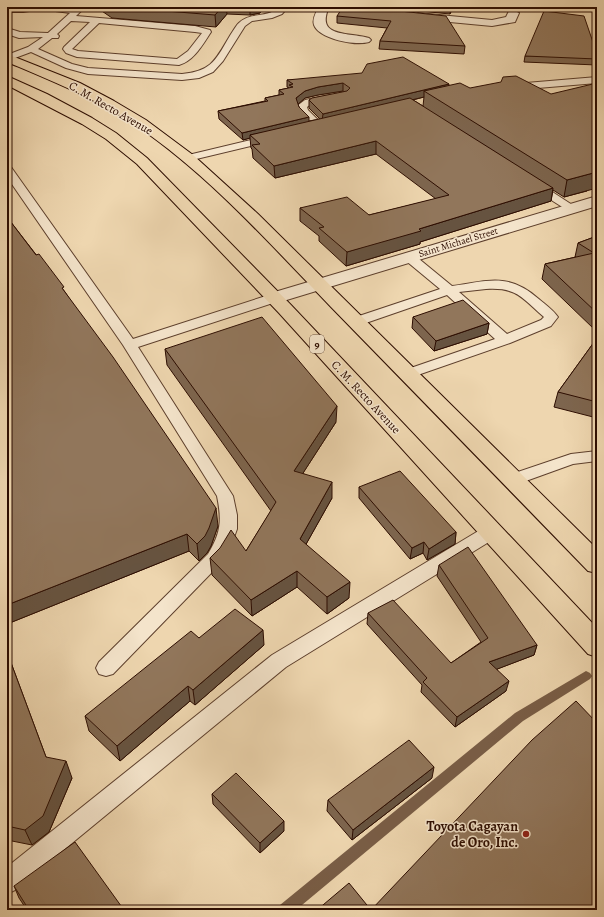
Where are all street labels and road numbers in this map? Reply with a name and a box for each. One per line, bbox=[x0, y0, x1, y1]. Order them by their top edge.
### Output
street label: C. M. Recto Avenue bbox=[66, 77, 156, 139]
street label: Saint Michael Street bbox=[417, 224, 500, 260]
road number: 9 bbox=[310, 335, 324, 353]
street label: C. M. Recto Avenue bbox=[328, 357, 404, 437]

